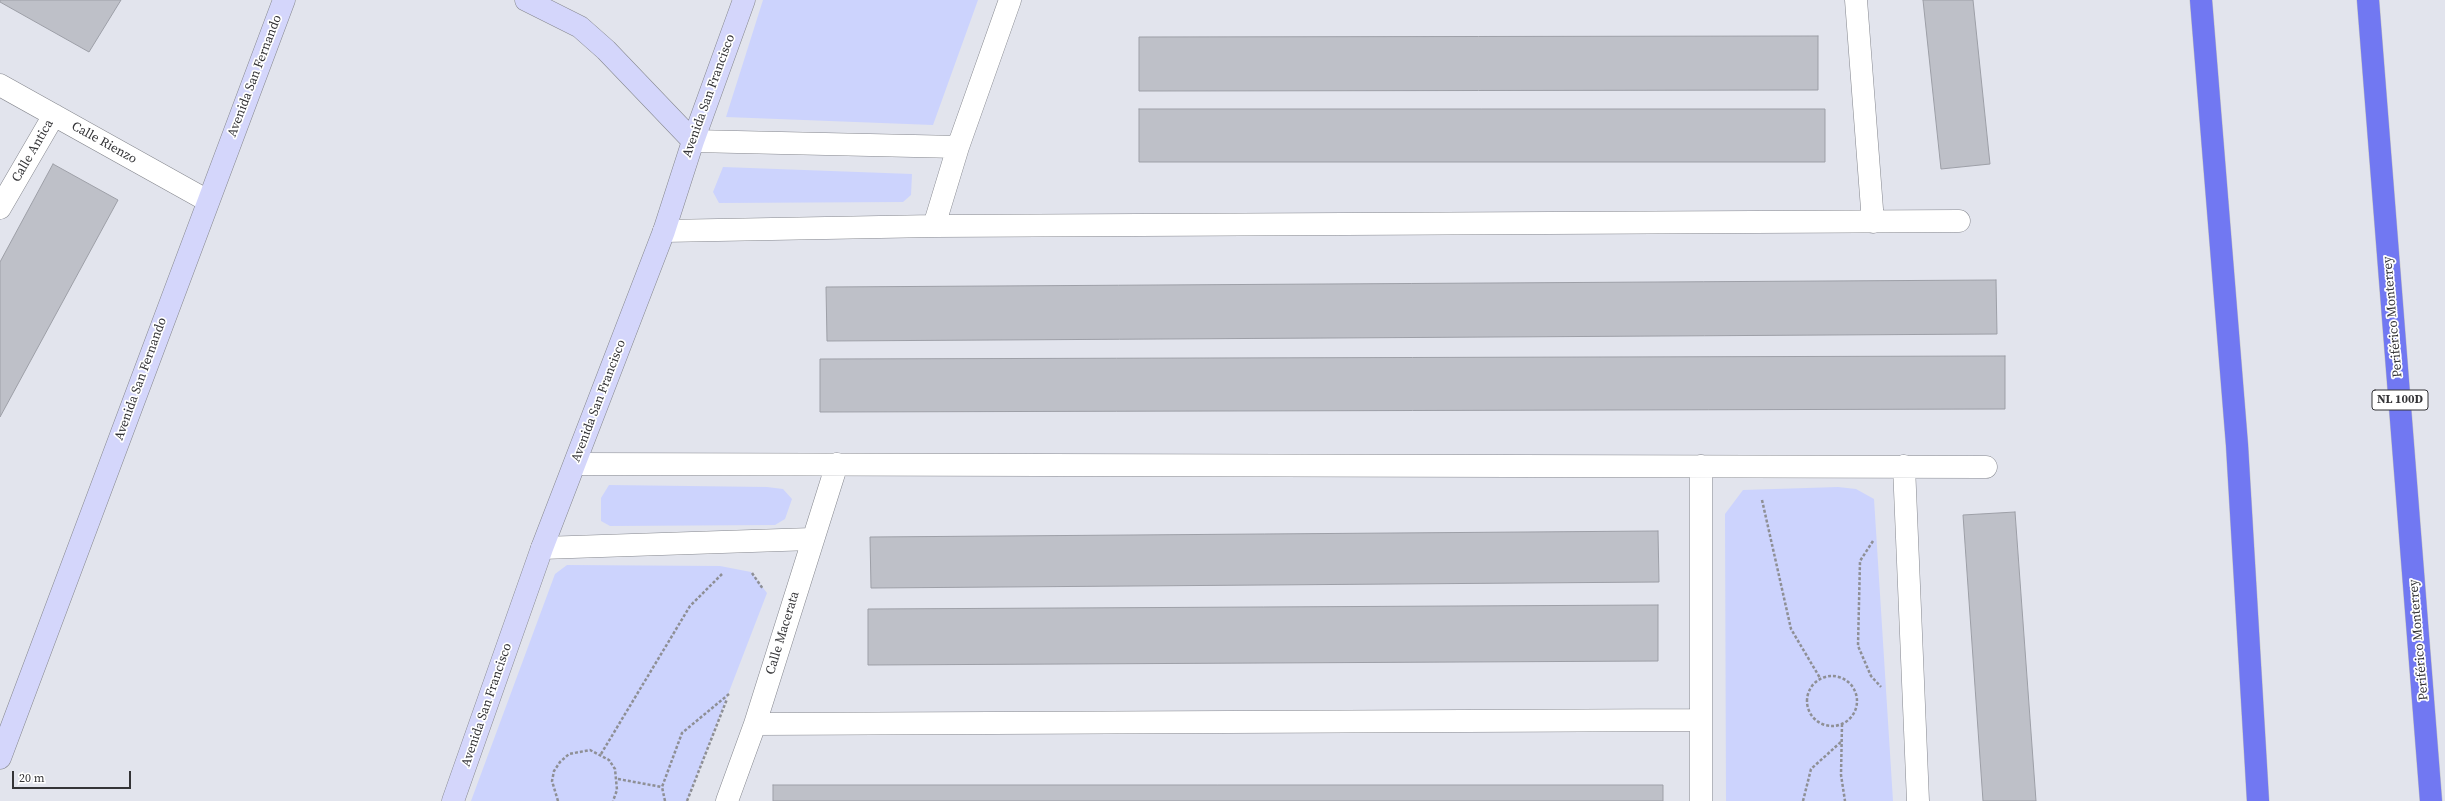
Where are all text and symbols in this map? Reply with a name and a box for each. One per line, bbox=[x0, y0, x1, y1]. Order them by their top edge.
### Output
street label: Avenida San Fernando bbox=[225, 13, 285, 139]
street label: Avenida San Francisco bbox=[679, 32, 739, 160]
street label: Calle Antica bbox=[9, 117, 57, 185]
street label: Calle Rienzo bbox=[69, 119, 139, 167]
street label: Periférico Monterrey bbox=[2380, 256, 2406, 378]
street label: Avenida San Fernando bbox=[112, 315, 170, 443]
street label: Avenida San Francisco bbox=[568, 338, 630, 464]
road number: NL 100D bbox=[2372, 390, 2428, 410]
street label: Periférico Monterrey bbox=[2406, 579, 2432, 701]
street label: Calle Macerata bbox=[763, 590, 803, 676]
street label: Avenida San Francisco bbox=[458, 641, 516, 769]
scale bar bbox=[14, 763, 133, 789]
text: 20 m bbox=[19, 770, 45, 786]

